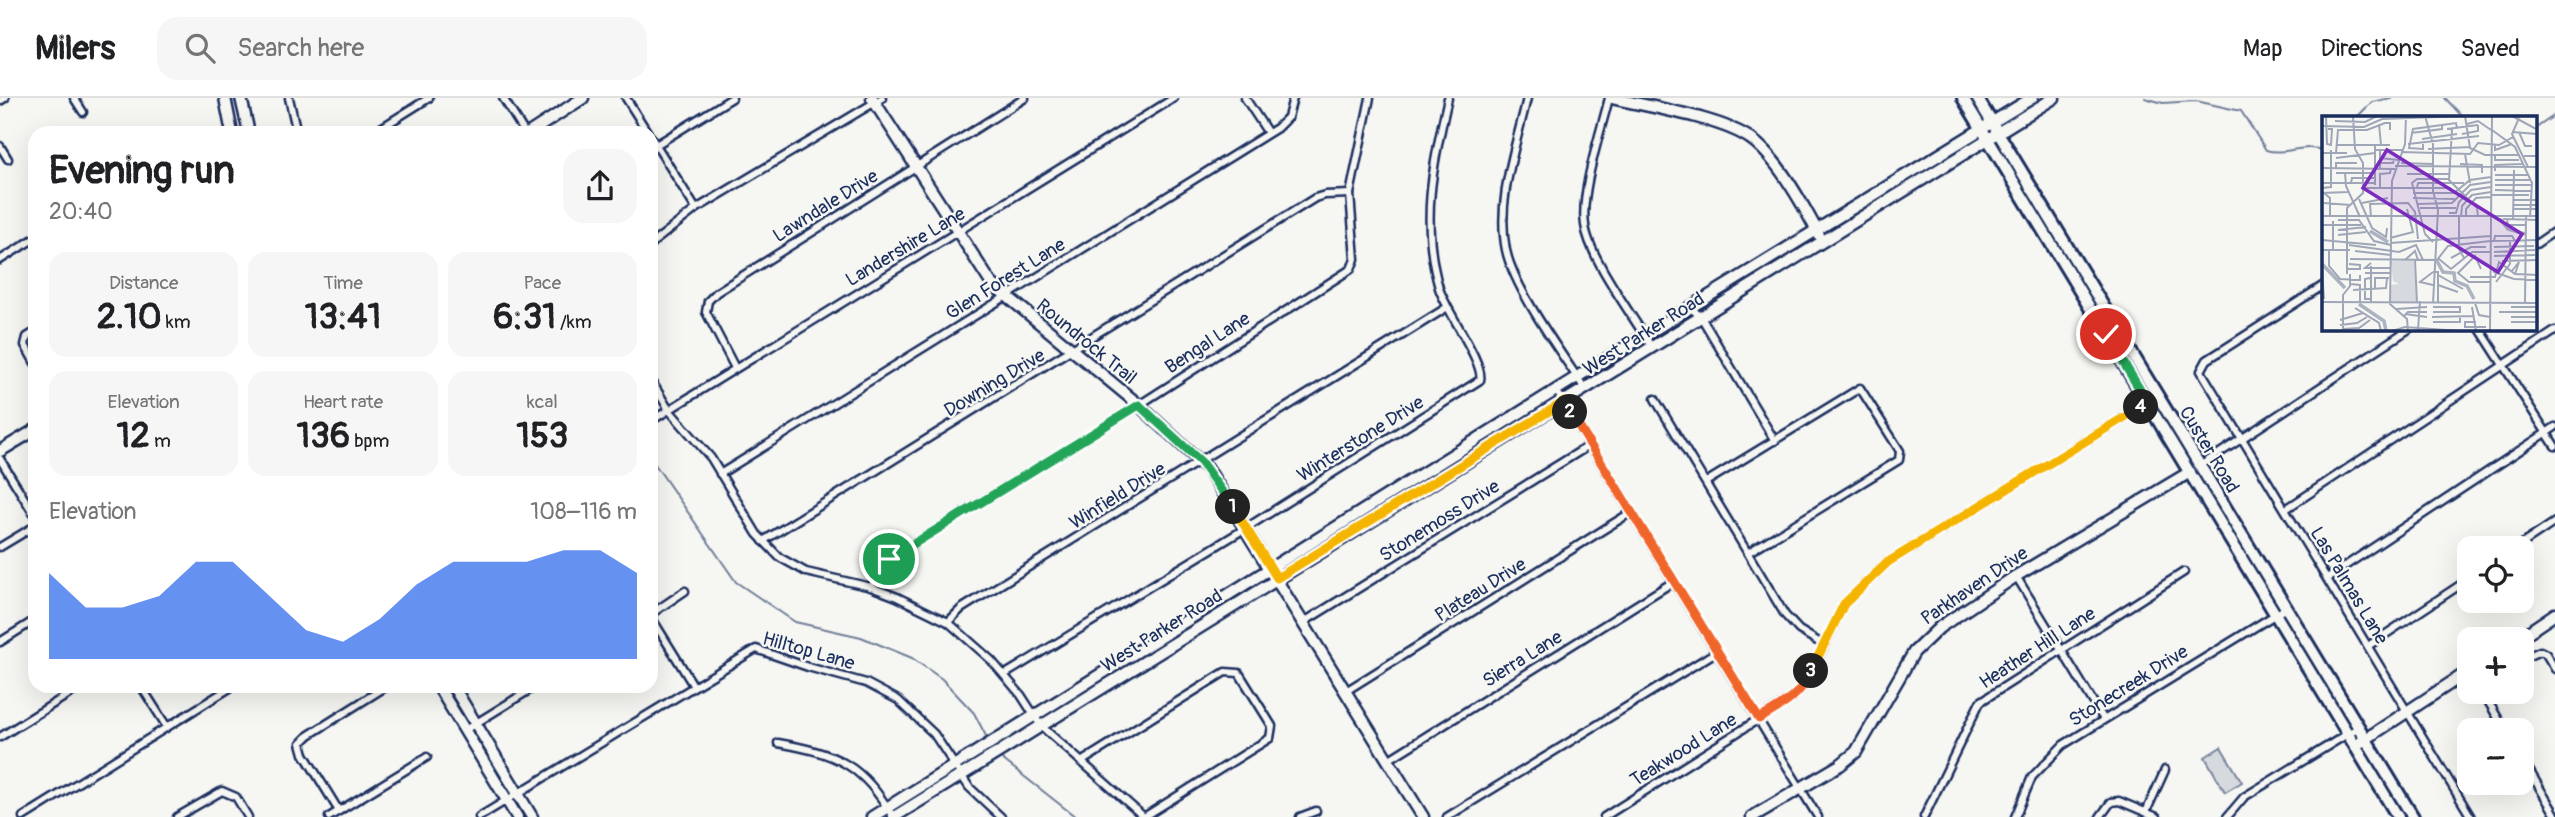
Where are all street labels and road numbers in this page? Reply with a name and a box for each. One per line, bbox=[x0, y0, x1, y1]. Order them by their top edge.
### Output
street label: Lawndale Drive bbox=[768, 164, 883, 248]
street label: Landershire Lane bbox=[841, 201, 970, 292]
street label: Glen Forest Lane bbox=[941, 232, 1070, 325]
street label: West Parker Road bbox=[1578, 287, 1709, 381]
street label: Roundrock Trail bbox=[1031, 294, 1142, 390]
street label: Bengal Lane bbox=[1160, 306, 1255, 379]
street label: Downing Drive bbox=[940, 343, 1050, 422]
street label: Winterstone Drive bbox=[1293, 390, 1429, 487]
street label: Custer Road bbox=[2174, 402, 2244, 497]
street label: Winfield Drive bbox=[1065, 456, 1171, 535]
street label: Stonemoss Drive bbox=[1375, 474, 1505, 567]
street label: Las Palmas Lane bbox=[2305, 522, 2394, 649]
street label: Parkhaven Drive bbox=[1916, 541, 2033, 630]
street label: Plateau Drive bbox=[1430, 552, 1531, 627]
street label: West Parker Road bbox=[1096, 584, 1227, 678]
street label: Heather Hill Lane bbox=[1975, 601, 2101, 694]
street label: Sierra Lane bbox=[1478, 625, 1567, 693]
street label: Hilltop Lane bbox=[760, 626, 858, 676]
street label: Stonecreek Drive bbox=[2064, 639, 2193, 732]
street label: Teakwood Lane bbox=[1626, 707, 1742, 792]

